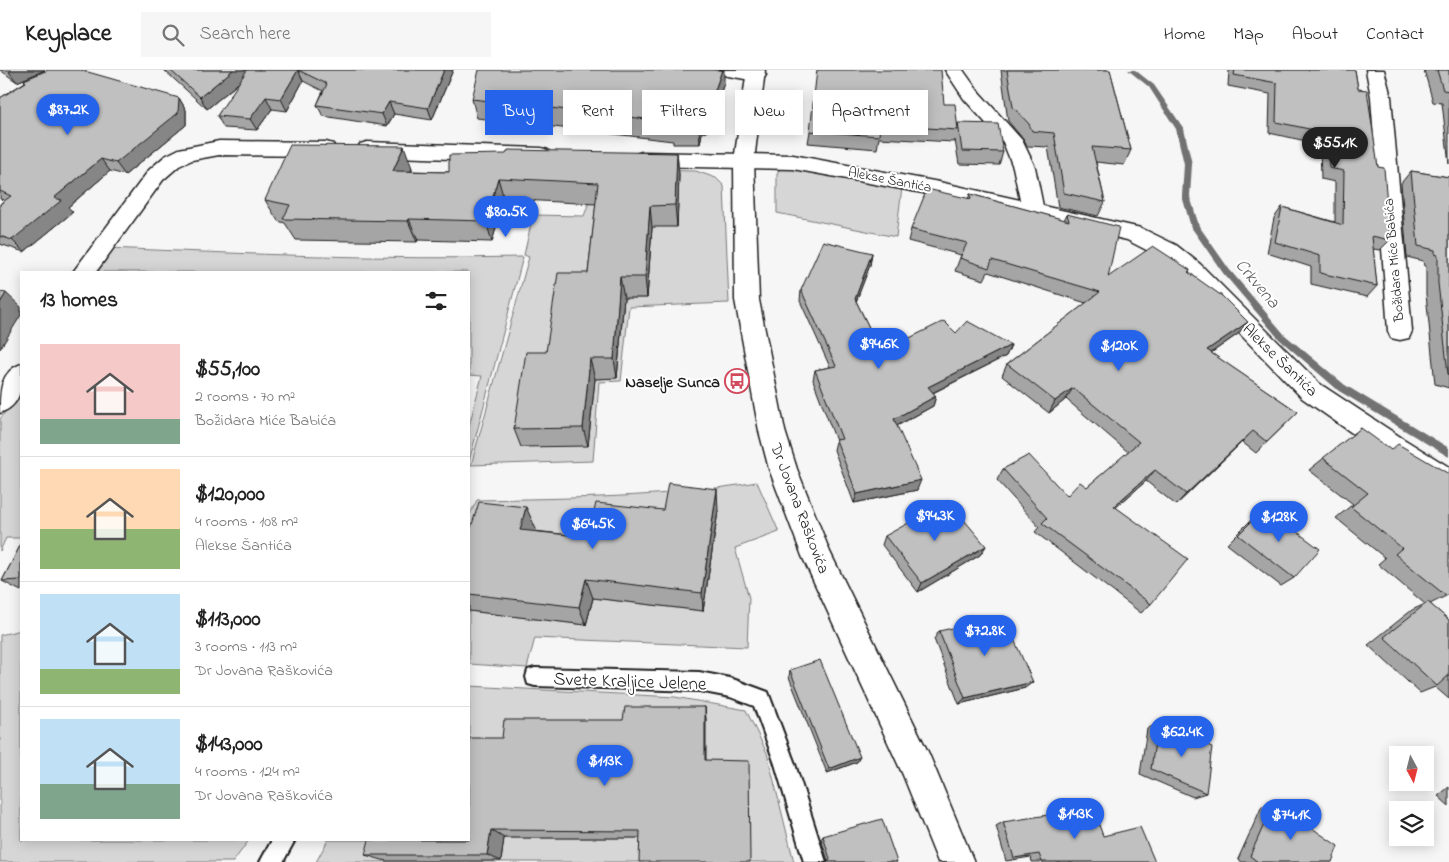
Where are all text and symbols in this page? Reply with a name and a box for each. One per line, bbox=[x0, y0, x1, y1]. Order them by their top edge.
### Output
search box bbox=[141, 12, 491, 57]
text: Keyplace bbox=[25, 17, 111, 52]
icon: search bbox=[159, 21, 187, 49]
text: Search here bbox=[199, 21, 291, 48]
text: Home bbox=[1164, 22, 1205, 48]
text: Map bbox=[1233, 22, 1264, 48]
text: About bbox=[1292, 22, 1338, 48]
text: Contact bbox=[1366, 22, 1424, 48]
chip: Buy bbox=[485, 90, 553, 135]
chip: Rent bbox=[563, 90, 632, 135]
chip: Filters bbox=[642, 90, 725, 135]
chip: New bbox=[735, 90, 803, 135]
chip: Apartment bbox=[813, 90, 928, 135]
pin: $87.2K bbox=[27, 93, 109, 136]
text: $87.2K bbox=[47, 98, 89, 122]
pin: $55.1K bbox=[1294, 126, 1376, 169]
text: $55.1K bbox=[1313, 131, 1357, 155]
street label: Alekse Šantića bbox=[846, 162, 933, 199]
pin: $80.5K bbox=[465, 196, 547, 238]
street label: Božidara Miće Babića bbox=[1379, 197, 1410, 323]
text: $80.5K bbox=[485, 200, 527, 224]
water label: Crkvena bbox=[1228, 254, 1285, 315]
text: 13 homes bbox=[40, 286, 118, 316]
icon: filters bbox=[422, 287, 450, 315]
street label: Alekse Šantića bbox=[1236, 318, 1323, 403]
pin: $94.6K bbox=[838, 328, 920, 370]
pin: $120K bbox=[1084, 330, 1154, 372]
text: $94.6K bbox=[859, 332, 899, 356]
text: $120K bbox=[1100, 334, 1138, 358]
text: $55,100 bbox=[195, 355, 260, 385]
icon: home bbox=[80, 364, 140, 424]
bus stop icon: Naselje Sunca bbox=[724, 368, 750, 394]
place label: Naselje Sunca bbox=[625, 371, 720, 395]
text: 2 rooms · 70 m² bbox=[195, 385, 295, 409]
text: Božidara Miće Babića bbox=[195, 409, 336, 433]
street label: Dr Jovana Raškovića bbox=[763, 439, 835, 577]
text: $120,000 bbox=[195, 480, 265, 510]
icon: home bbox=[80, 489, 140, 549]
pin: $94.3K bbox=[894, 500, 976, 542]
pin: $128K bbox=[1244, 500, 1314, 543]
text: $94.3K bbox=[916, 504, 954, 528]
text: $128K bbox=[1261, 505, 1297, 529]
pin: $64.5K bbox=[552, 508, 634, 550]
text: 4 rooms · 108 m² bbox=[195, 510, 298, 534]
text: $64.5K bbox=[571, 512, 615, 536]
text: Alekse Šantića bbox=[195, 534, 292, 558]
text: $113,000 bbox=[195, 605, 261, 635]
icon: home bbox=[80, 614, 140, 674]
pin: $72.8K bbox=[944, 614, 1026, 657]
text: $72.8K bbox=[964, 619, 1006, 643]
text: 3 rooms · 113 m² bbox=[195, 635, 297, 659]
text: Dr Jovana Raškovića bbox=[195, 659, 333, 683]
street label: Svete Kraljice Jelene bbox=[553, 666, 707, 699]
pin: $62.4K bbox=[1141, 716, 1223, 758]
text: $62.4K bbox=[1161, 720, 1203, 744]
text: $143,000 bbox=[195, 730, 263, 760]
icon: home bbox=[80, 739, 140, 799]
pin: $113K bbox=[570, 744, 640, 787]
north arrow bbox=[1389, 746, 1434, 791]
map controls bbox=[1389, 746, 1434, 846]
text: $113K bbox=[588, 749, 622, 773]
text: 4 rooms · 124 m² bbox=[195, 760, 300, 784]
text: Dr Jovana Raškovića bbox=[195, 784, 333, 808]
pin: $143K bbox=[1040, 798, 1110, 840]
pin: $74.1K bbox=[1250, 798, 1332, 841]
button: layers bbox=[1389, 801, 1434, 846]
text: $143K bbox=[1057, 802, 1093, 826]
text: $74.1K bbox=[1272, 803, 1310, 827]

